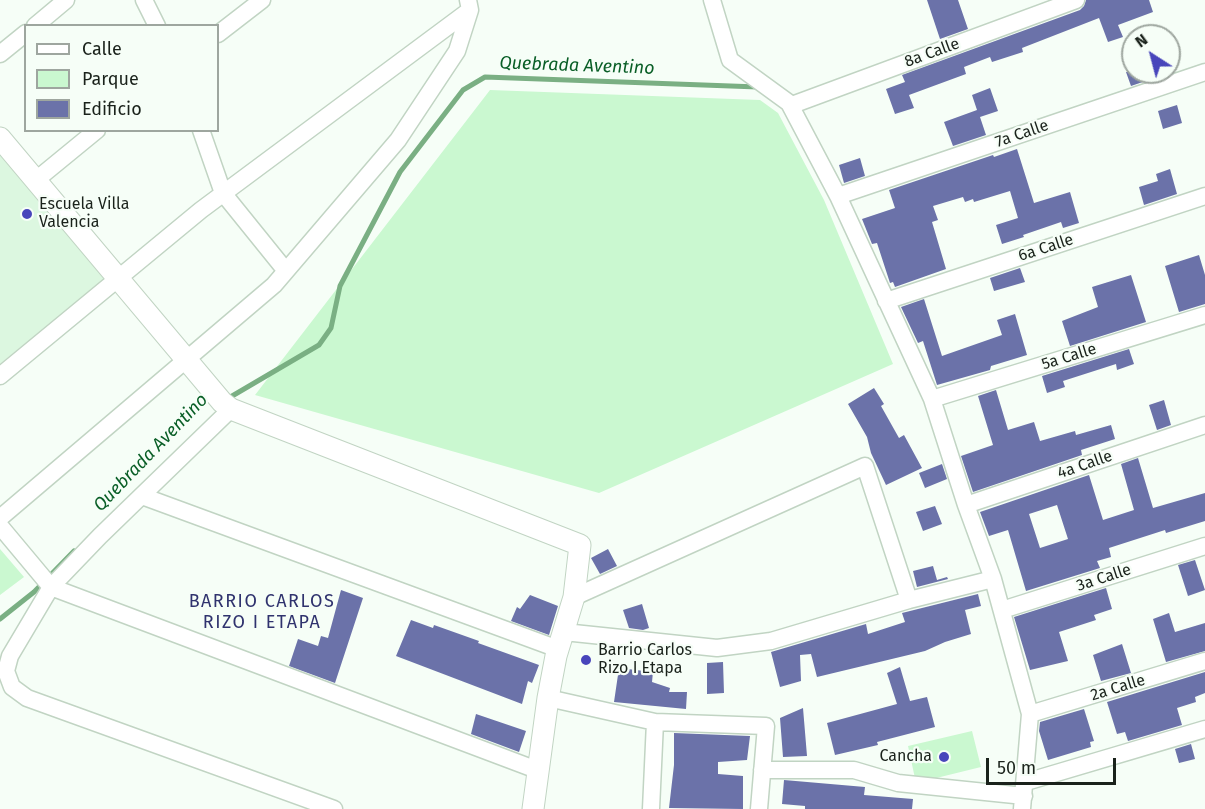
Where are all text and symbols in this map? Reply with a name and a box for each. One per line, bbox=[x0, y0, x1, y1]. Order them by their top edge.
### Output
legend bbox=[24, 24, 219, 132]
north arrow bbox=[1121, 24, 1181, 84]
text: N bbox=[1131, 30, 1151, 51]
street label: 8a Calle bbox=[902, 34, 962, 72]
text: Calle bbox=[82, 38, 122, 60]
water label: Quebrada Aventino bbox=[499, 52, 655, 80]
text: Parque bbox=[82, 68, 139, 90]
text: Edificio bbox=[82, 98, 142, 120]
street label: 7a Calle bbox=[993, 116, 1051, 152]
place label: Escuela Villa Valencia bbox=[39, 195, 129, 233]
marker: Escuela Villa Valencia bbox=[20, 207, 34, 221]
street label: 6a Calle bbox=[1016, 230, 1076, 266]
street label: 5a Calle bbox=[1039, 340, 1099, 374]
water label: Quebrada Aventino bbox=[89, 390, 213, 516]
street label: 4a Calle bbox=[1055, 447, 1115, 483]
street label: 3a Calle bbox=[1074, 560, 1134, 596]
district label: BARRIO CARLOS RIZO I ETAPA bbox=[189, 591, 335, 634]
place label: Barrio Carlos Rizo I Etapa bbox=[598, 641, 692, 679]
marker: Barrio Carlos Rizo I Etapa bbox=[579, 653, 593, 667]
street label: 2a Calle bbox=[1088, 671, 1148, 705]
scale bar bbox=[989, 746, 1120, 784]
place label: Cancha bbox=[879, 747, 932, 767]
marker: Cancha bbox=[937, 750, 951, 764]
text: 50 m bbox=[997, 757, 1036, 779]

